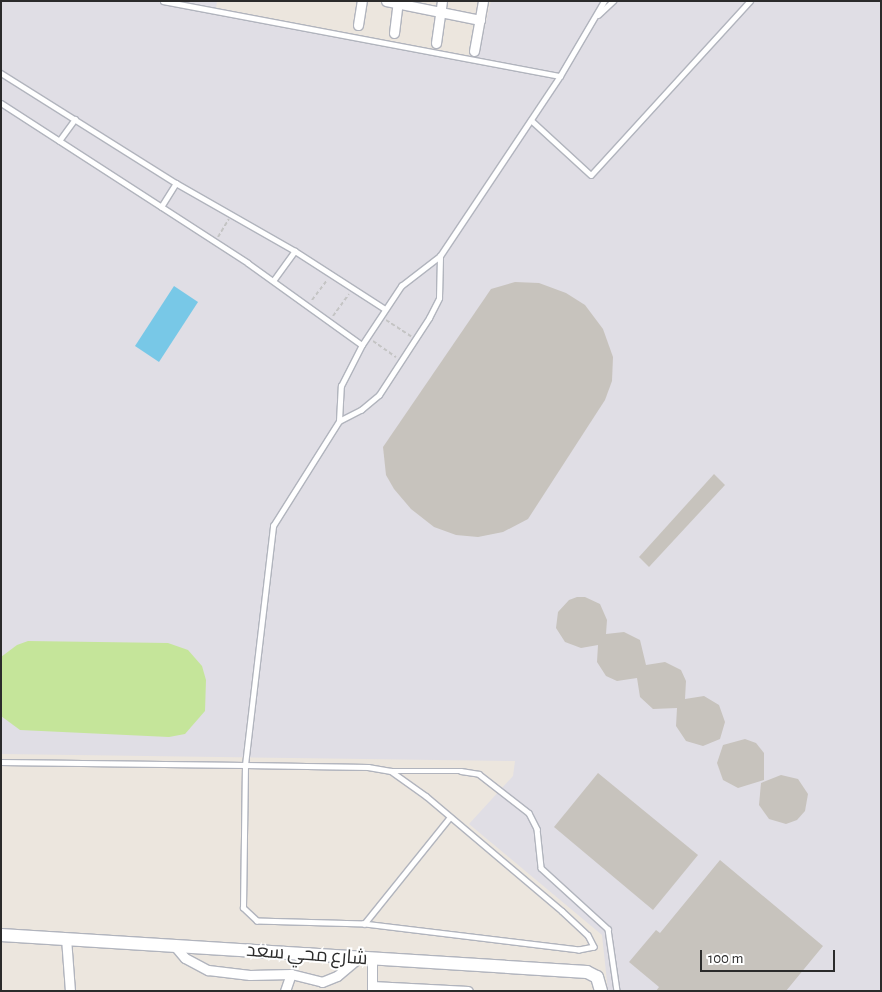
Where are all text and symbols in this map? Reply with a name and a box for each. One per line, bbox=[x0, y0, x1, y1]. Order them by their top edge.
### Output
street label: شارع محي سعد bbox=[246, 939, 368, 971]
scale bar bbox=[702, 940, 837, 972]
text: 100 m bbox=[708, 951, 743, 966]

